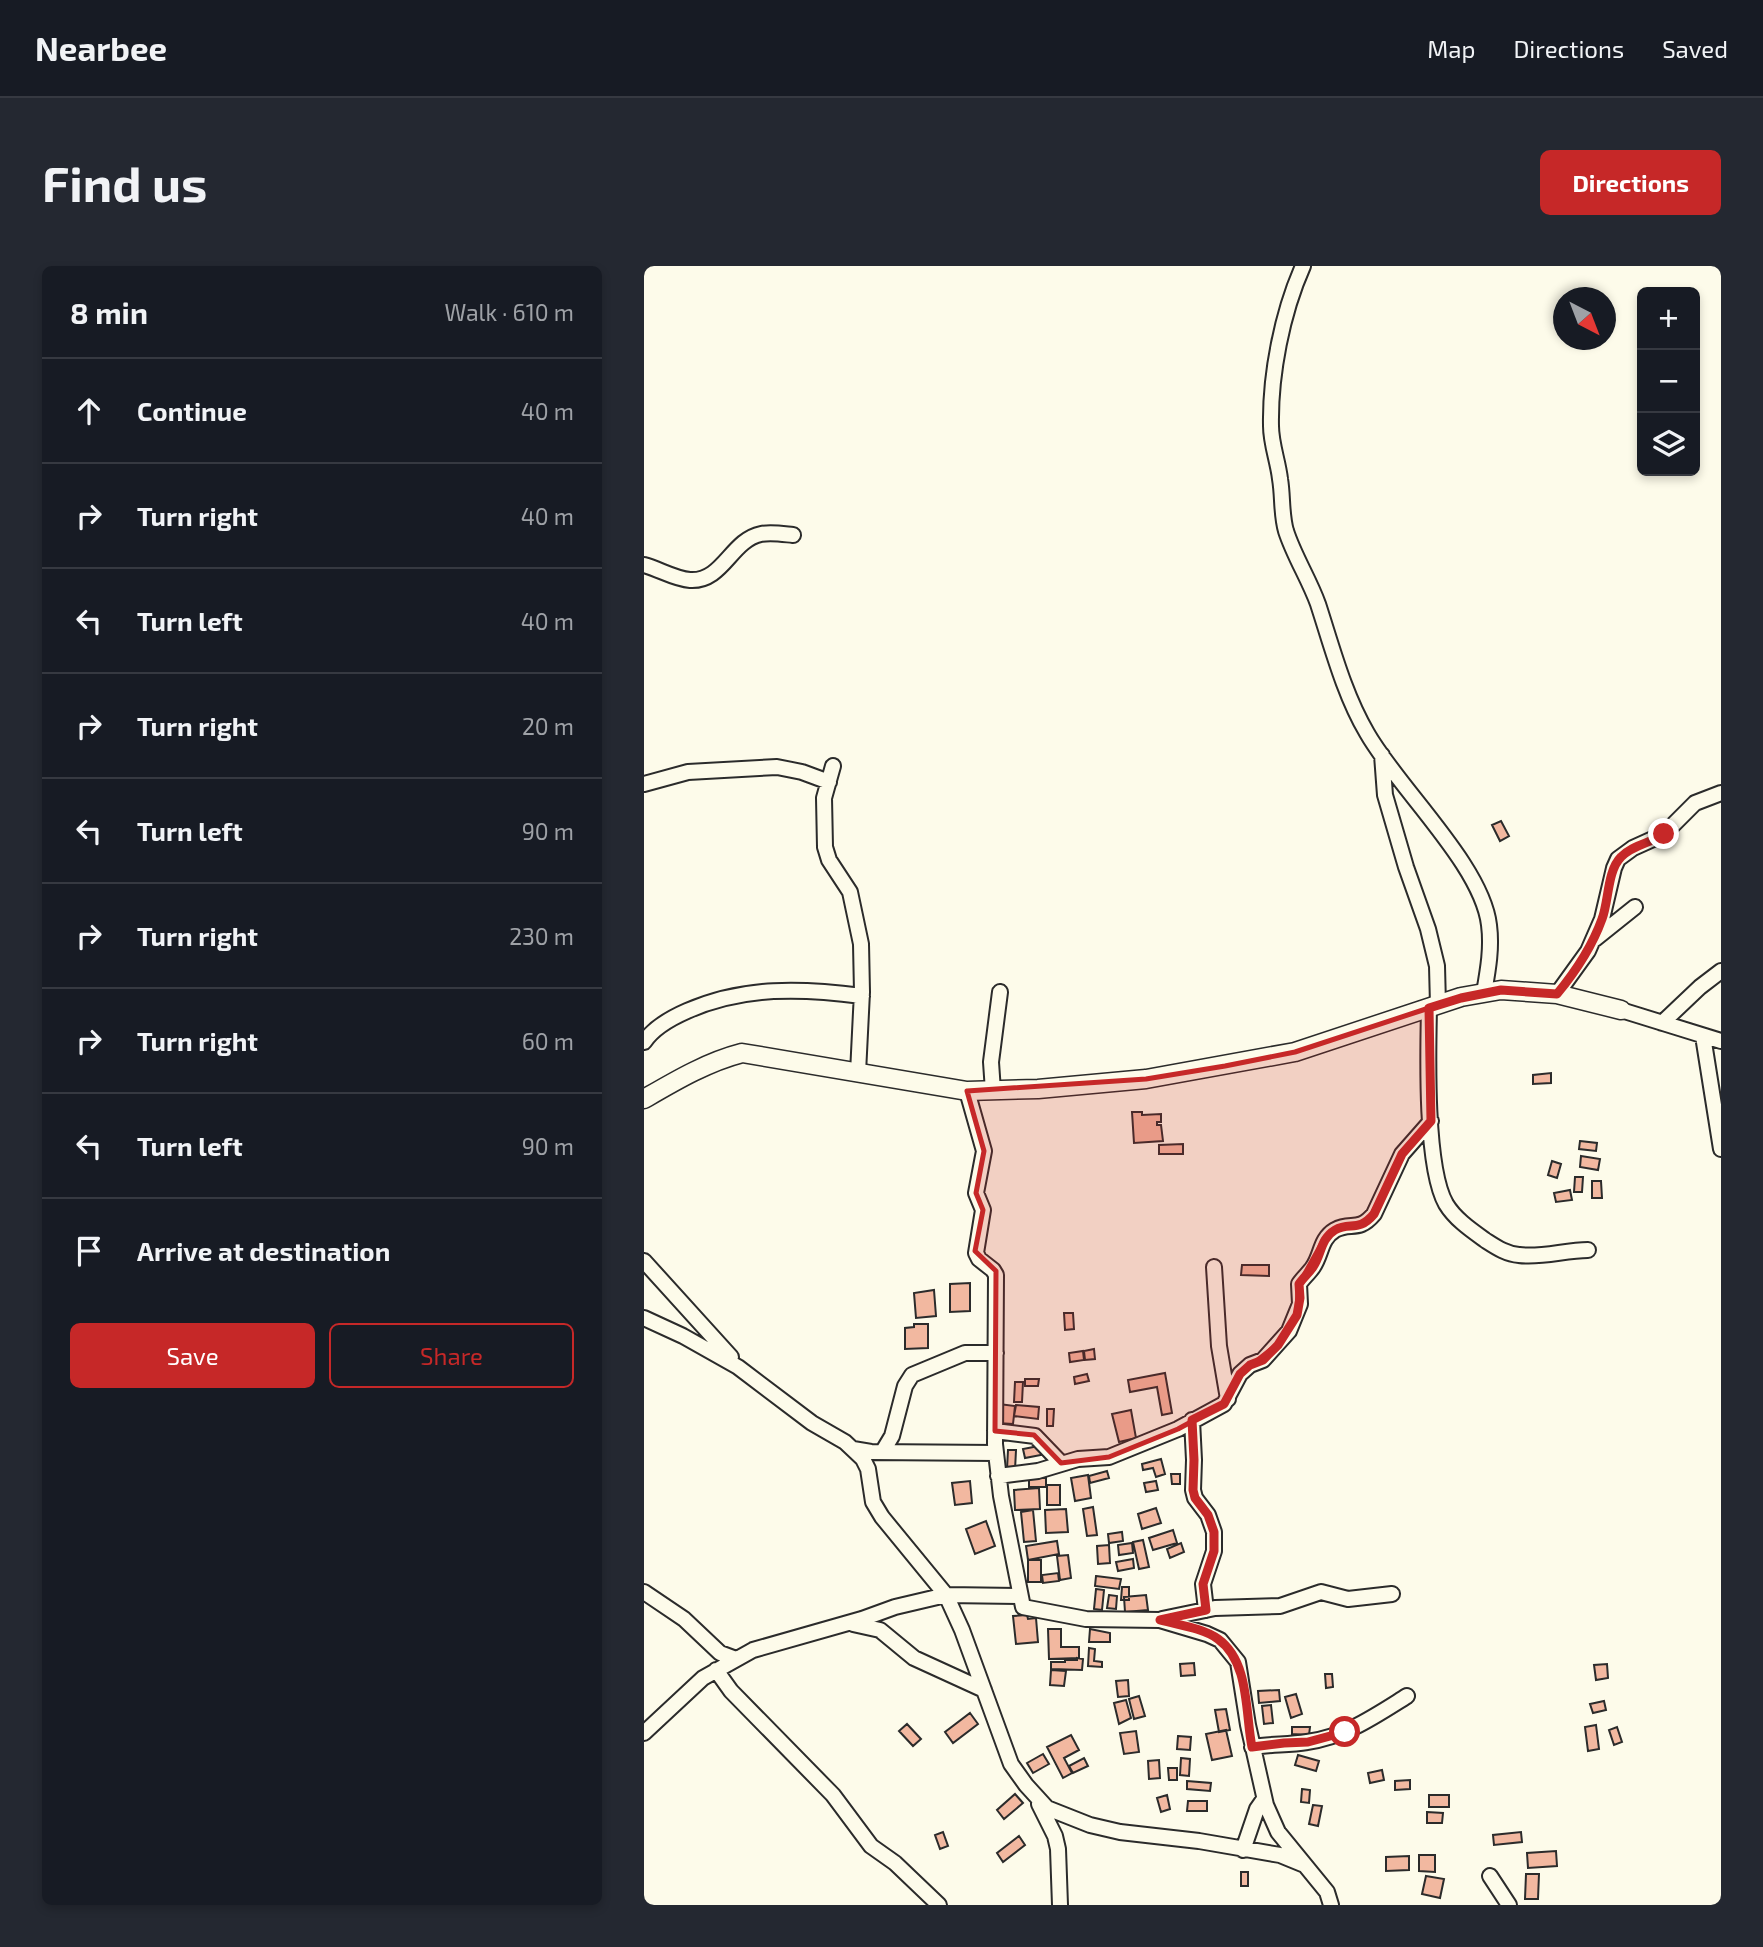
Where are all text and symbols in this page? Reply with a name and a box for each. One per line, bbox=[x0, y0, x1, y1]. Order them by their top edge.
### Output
text: Nearbee bbox=[35, 28, 167, 68]
text: Map bbox=[1427, 34, 1475, 63]
text: Directions bbox=[1513, 34, 1624, 63]
text: Saved bbox=[1662, 34, 1728, 63]
button: Directions bbox=[1540, 150, 1721, 215]
text: Find us bbox=[42, 153, 207, 212]
north arrow bbox=[1553, 287, 1616, 350]
map controls bbox=[1637, 287, 1700, 476]
button: + bbox=[1637, 287, 1700, 350]
text: 8 min bbox=[70, 294, 148, 330]
text: Walk · 610 m bbox=[444, 298, 574, 326]
button: − bbox=[1637, 350, 1700, 413]
icon: ahead bbox=[70, 392, 108, 430]
text: Continue bbox=[137, 395, 247, 426]
text: 40 m bbox=[521, 397, 574, 425]
button: layers bbox=[1637, 413, 1700, 476]
icon: right bbox=[70, 497, 108, 535]
text: Turn right bbox=[137, 500, 258, 531]
text: 40 m bbox=[521, 502, 574, 530]
icon: left bbox=[70, 602, 108, 640]
text: Turn left bbox=[137, 605, 243, 636]
text: 40 m bbox=[521, 607, 574, 635]
icon: right bbox=[70, 707, 108, 745]
text: Turn right bbox=[137, 710, 258, 741]
text: 20 m bbox=[522, 712, 574, 740]
icon: left bbox=[70, 812, 108, 850]
text: Turn left bbox=[137, 815, 243, 846]
text: 90 m bbox=[522, 817, 574, 845]
route end bbox=[1648, 818, 1679, 849]
icon: right bbox=[70, 917, 108, 955]
text: Turn right bbox=[137, 920, 258, 951]
text: 230 m bbox=[509, 922, 574, 950]
icon: right bbox=[70, 1022, 108, 1060]
text: Turn right bbox=[137, 1025, 258, 1056]
text: 60 m bbox=[522, 1027, 574, 1055]
icon: left bbox=[70, 1127, 108, 1165]
text: Turn left bbox=[137, 1130, 243, 1161]
text: 90 m bbox=[522, 1132, 574, 1160]
icon: arrive bbox=[70, 1232, 108, 1270]
text: Arrive at destination bbox=[137, 1235, 390, 1266]
button: Save bbox=[70, 1323, 315, 1388]
button: Share bbox=[329, 1323, 574, 1388]
route start bbox=[1329, 1716, 1360, 1747]

